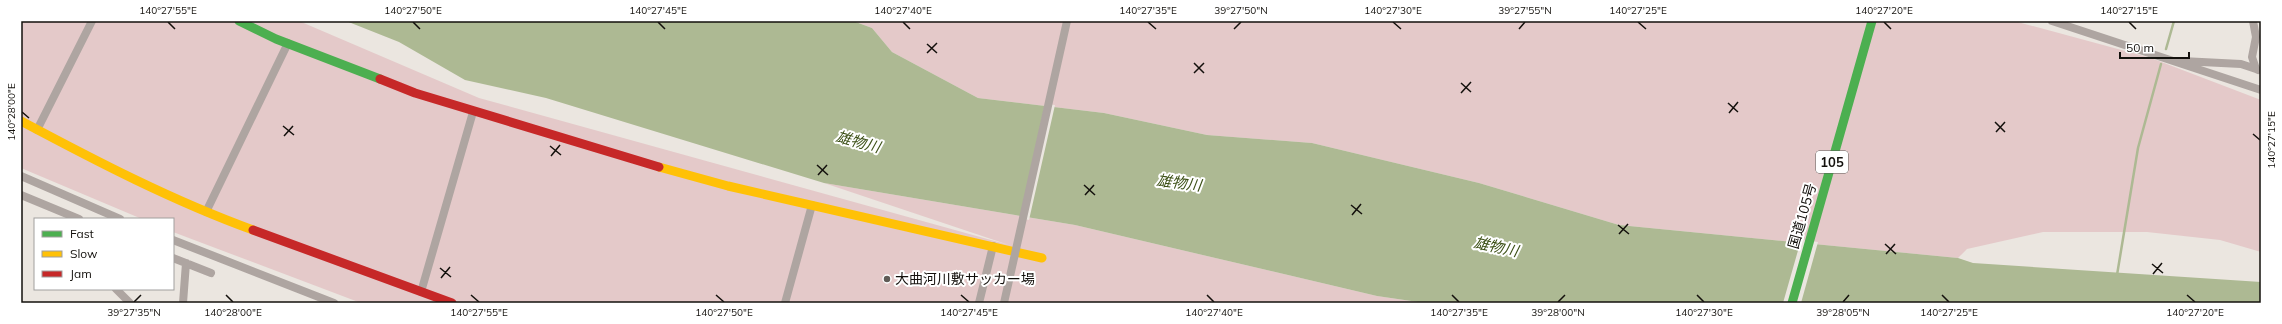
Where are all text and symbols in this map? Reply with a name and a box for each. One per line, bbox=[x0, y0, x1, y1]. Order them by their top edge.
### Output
text: 140°27'55"E bbox=[139, 4, 197, 17]
text: 140°27'50"E bbox=[384, 4, 442, 17]
text: 140°27'45"E bbox=[629, 4, 687, 17]
text: 140°27'40"E bbox=[874, 4, 932, 17]
text: 140°27'35"E bbox=[1119, 4, 1177, 17]
text: 39°27'50"N bbox=[1214, 4, 1268, 17]
text: 140°27'30"E bbox=[1364, 4, 1422, 17]
text: 39°27'55"N bbox=[1498, 4, 1552, 17]
text: 140°27'25"E bbox=[1609, 4, 1667, 17]
text: 140°27'20"E bbox=[1855, 4, 1913, 17]
text: 140°27'15"E bbox=[2100, 4, 2158, 17]
scale bar bbox=[2120, 34, 2189, 60]
text: 50 m bbox=[2126, 40, 2154, 55]
text: 140°28'00"E bbox=[5, 83, 18, 141]
text: 140°27'15"E bbox=[2265, 111, 2278, 169]
water label: 雄物川 bbox=[834, 127, 884, 157]
road number: 105 bbox=[1816, 151, 1848, 173]
water label: 雄物川 bbox=[1156, 170, 1205, 195]
street label: 国道105号 bbox=[1784, 181, 1820, 251]
legend bbox=[34, 218, 174, 290]
text: Fast bbox=[70, 226, 94, 241]
water label: 雄物川 bbox=[1472, 233, 1522, 261]
text: Slow bbox=[70, 246, 98, 261]
text: Jam bbox=[70, 266, 92, 281]
place label: 大曲河川敷サッカー場 bbox=[895, 270, 1035, 288]
marker: 大曲河川敷サッカー場 bbox=[882, 274, 892, 284]
text: 39°27'35"N bbox=[107, 306, 161, 319]
text: 140°28'00"E bbox=[204, 306, 262, 319]
text: 140°27'55"E bbox=[450, 306, 508, 319]
text: 140°27'50"E bbox=[695, 306, 753, 319]
text: 140°27'45"E bbox=[940, 306, 998, 319]
text: 140°27'40"E bbox=[1185, 306, 1243, 319]
text: 140°27'35"E bbox=[1430, 306, 1488, 319]
text: 39°28'00"N bbox=[1531, 306, 1585, 319]
text: 140°27'30"E bbox=[1675, 306, 1733, 319]
text: 39°28'05"N bbox=[1816, 306, 1870, 319]
text: 140°27'25"E bbox=[1920, 306, 1978, 319]
text: 140°27'20"E bbox=[2166, 306, 2224, 319]

